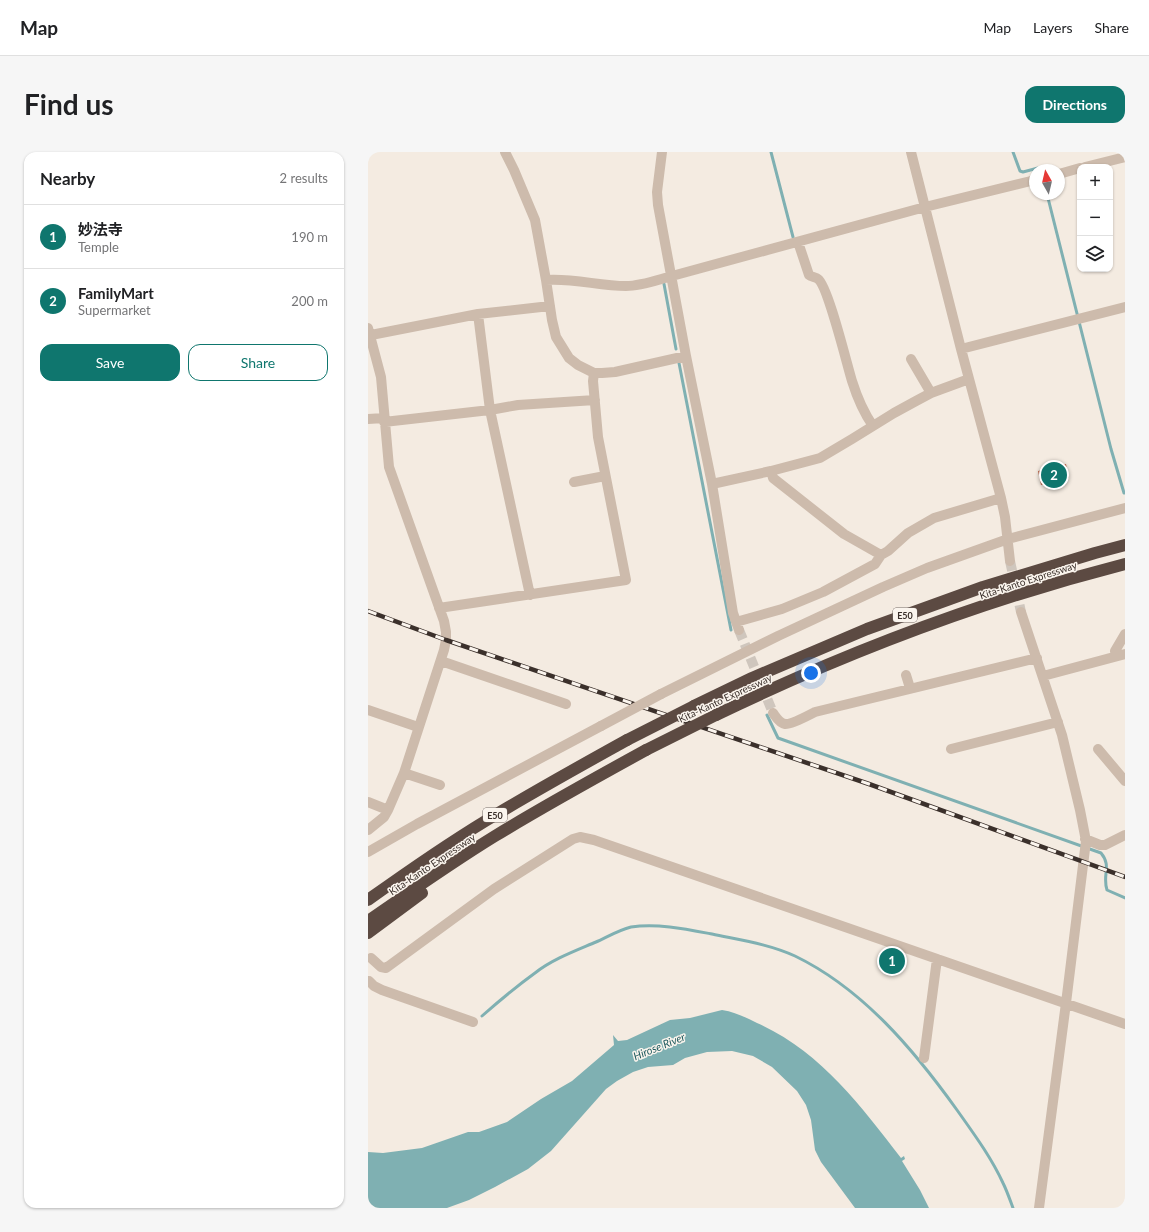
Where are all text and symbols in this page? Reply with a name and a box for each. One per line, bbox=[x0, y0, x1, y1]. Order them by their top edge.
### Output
text: Map bbox=[20, 16, 58, 39]
text: Map bbox=[983, 19, 1011, 36]
text: Layers bbox=[1033, 19, 1073, 36]
text: Share bbox=[1095, 19, 1129, 36]
button: Directions bbox=[1025, 86, 1125, 123]
text: Find us bbox=[24, 87, 114, 121]
north arrow bbox=[1029, 164, 1065, 200]
map controls bbox=[1077, 164, 1113, 272]
button: + bbox=[1077, 164, 1113, 200]
text: Nearby bbox=[40, 168, 95, 189]
text: 2 results bbox=[280, 170, 328, 186]
button: − bbox=[1077, 200, 1113, 236]
text: 妙法寺 bbox=[78, 220, 123, 238]
text: 1 bbox=[49, 229, 57, 245]
text: 190 m bbox=[291, 229, 328, 245]
button: layers bbox=[1077, 236, 1113, 272]
text: Temple bbox=[78, 239, 119, 255]
text: FamilyMart bbox=[78, 284, 154, 302]
text: 2 bbox=[49, 293, 57, 309]
text: 200 m bbox=[291, 293, 328, 309]
text: Supermarket bbox=[78, 302, 151, 318]
button: Save bbox=[40, 344, 180, 381]
button: Share bbox=[188, 344, 328, 381]
pin: 2 bbox=[1041, 460, 1067, 490]
street label: Kita-Kanto Expressway bbox=[978, 558, 1079, 601]
road number: E50 bbox=[893, 608, 917, 622]
your location bbox=[801, 663, 821, 683]
street label: Kita-Kanto Expressway bbox=[676, 671, 774, 725]
road number: E50 bbox=[483, 808, 507, 822]
street label: Kita-Kanto Expressway bbox=[386, 830, 478, 897]
pin: 1 bbox=[879, 946, 905, 976]
water label: Hirose River bbox=[631, 1030, 687, 1062]

